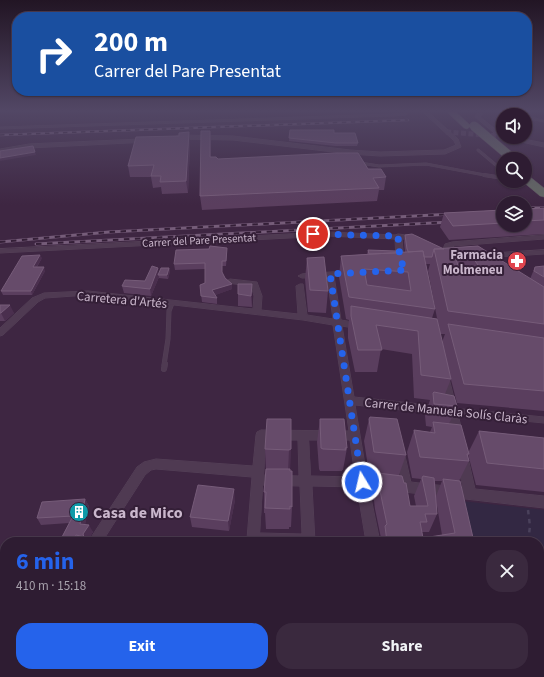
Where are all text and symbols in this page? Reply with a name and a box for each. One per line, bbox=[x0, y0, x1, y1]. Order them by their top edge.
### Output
text: 200 m bbox=[94, 22, 168, 62]
icon: right bbox=[28, 28, 80, 80]
text: Carrer del Pare Presentat bbox=[94, 59, 281, 84]
map controls bbox=[496, 108, 532, 232]
button: sound bbox=[496, 108, 532, 144]
button: search bbox=[496, 152, 532, 188]
button: layers bbox=[496, 196, 532, 232]
pin bbox=[296, 217, 330, 251]
icon: arrive bbox=[302, 223, 324, 245]
street label: Carrer del Pare Presentat bbox=[142, 230, 257, 251]
place label: Farmacia Molmeneu bbox=[443, 246, 503, 279]
pharmacy icon: Farmacia Molmeneu bbox=[506, 250, 528, 272]
street label: Carretera d'Artés bbox=[76, 287, 168, 313]
street label: Carrer de Manuela Solís Claràs bbox=[363, 393, 529, 429]
position arrow bbox=[341, 461, 383, 503]
building icon: Casa de Mico bbox=[68, 501, 90, 523]
place label: Casa de Mico bbox=[93, 502, 183, 524]
text: 6 min bbox=[16, 544, 74, 579]
button: close bbox=[486, 550, 528, 592]
text: 410 m · 15:18 bbox=[16, 577, 86, 595]
button: Exit bbox=[16, 623, 268, 669]
button: Share bbox=[276, 623, 528, 669]

